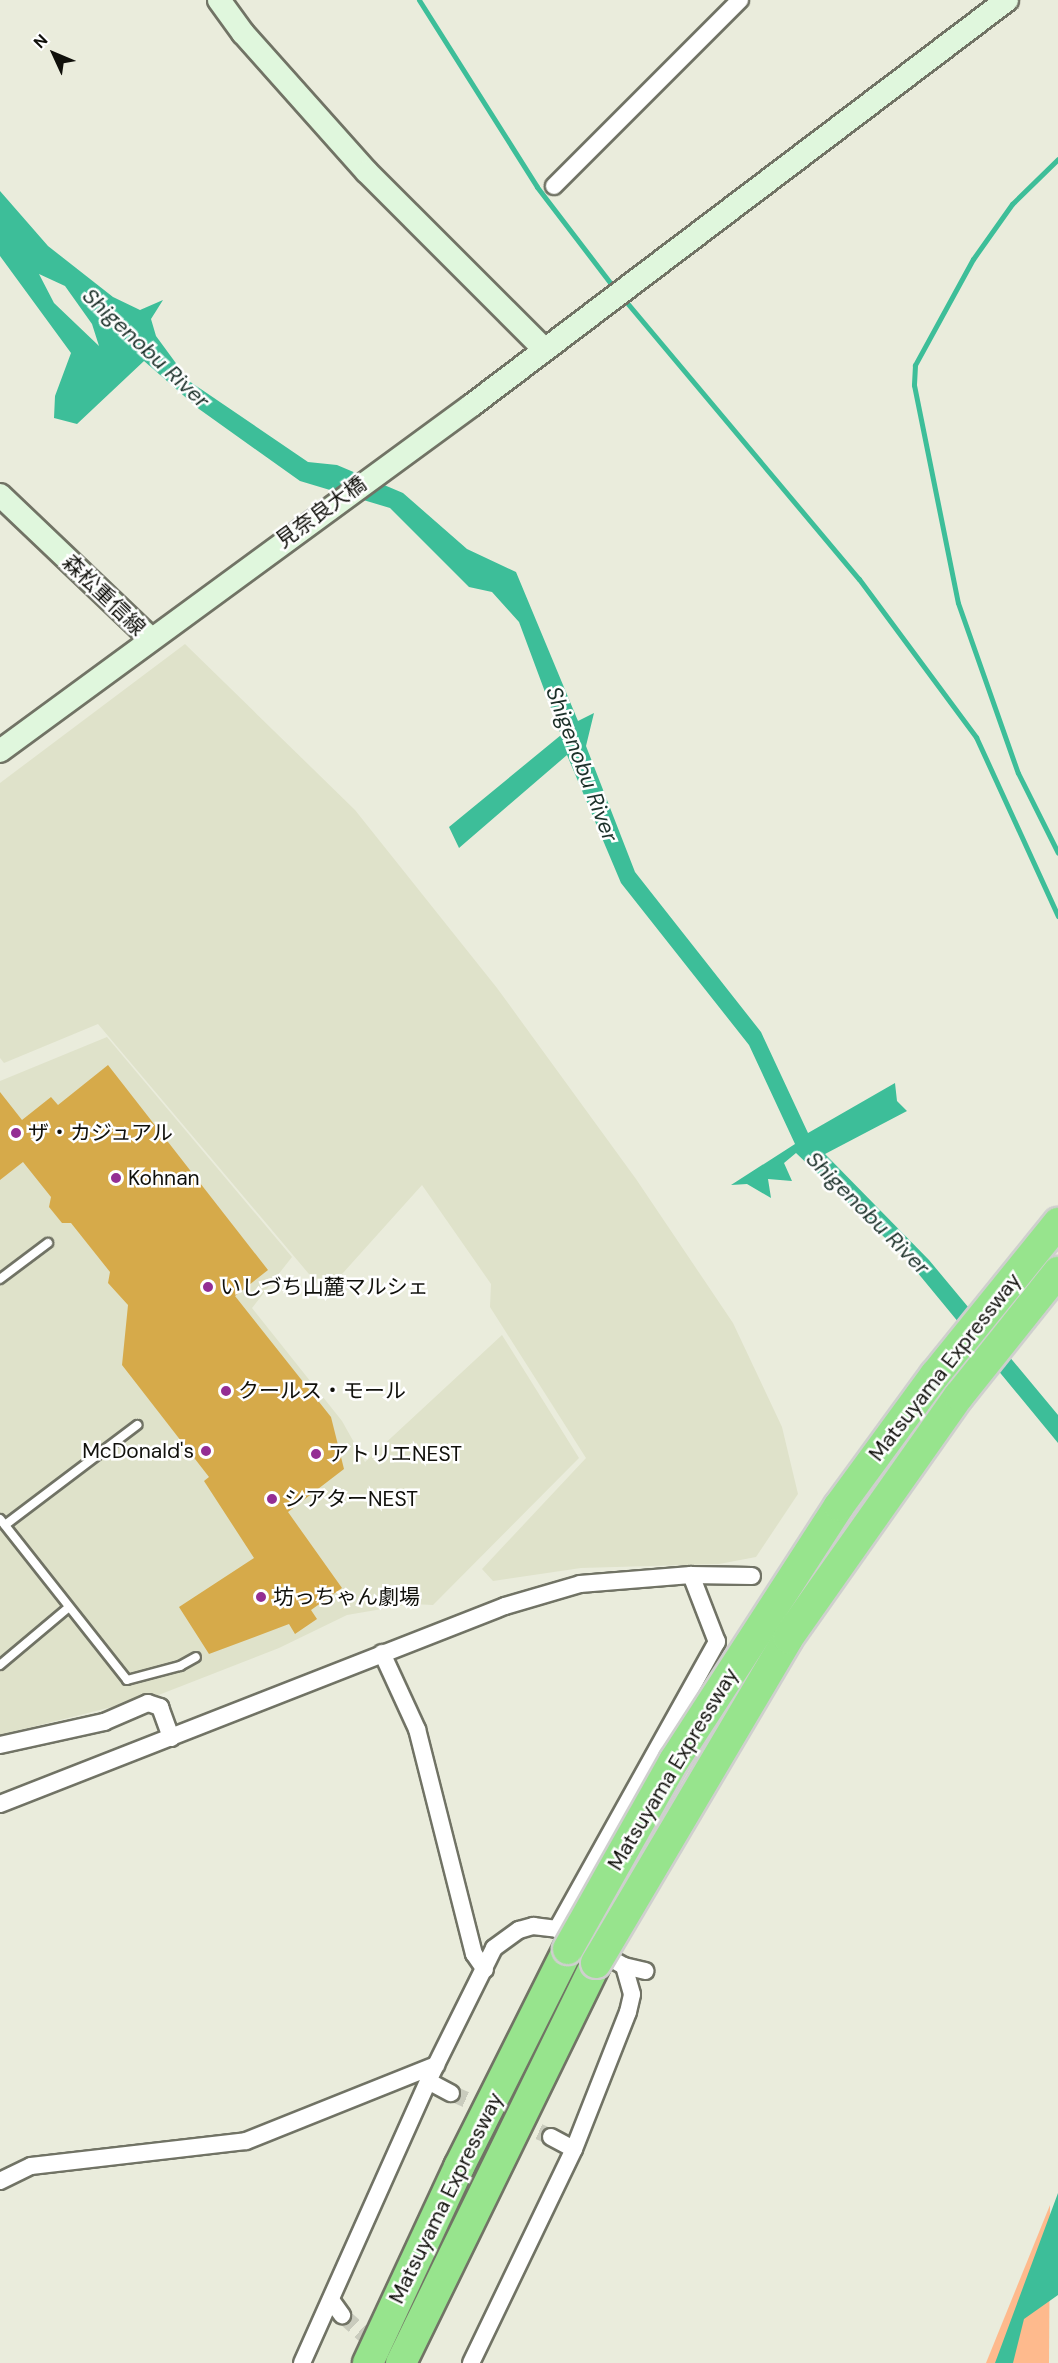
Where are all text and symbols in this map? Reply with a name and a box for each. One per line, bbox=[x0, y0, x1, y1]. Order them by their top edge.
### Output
north arrow bbox=[24, 24, 84, 84]
text: N bbox=[29, 30, 52, 53]
water label: Shigenobu River bbox=[77, 282, 215, 414]
street label: 見奈良大橋 bbox=[271, 471, 371, 553]
street label: 森松重信線 bbox=[57, 549, 151, 641]
water label: Shigenobu River bbox=[540, 683, 624, 845]
place label: ザ・カジュアル bbox=[28, 1120, 175, 1146]
marker: ザ・カジュアル bbox=[9, 1126, 23, 1140]
water label: Shigenobu River bbox=[801, 1146, 935, 1280]
place label: Kohnan bbox=[128, 1165, 200, 1191]
marker: Kohnan bbox=[109, 1171, 123, 1185]
street label: Matsuyama Expressway bbox=[864, 1268, 1026, 1466]
place label: いしづち山麓マルシェ bbox=[220, 1274, 430, 1300]
marker: いしづち山麓マルシェ bbox=[201, 1280, 215, 1294]
place label: クールス・モール bbox=[238, 1378, 406, 1404]
marker: クールス・モール bbox=[219, 1384, 233, 1398]
place label: McDonald's bbox=[82, 1438, 194, 1464]
place label: アトリエNEST bbox=[328, 1441, 462, 1467]
marker: McDonald's bbox=[199, 1444, 213, 1458]
marker: アトリエNEST bbox=[309, 1447, 323, 1461]
place label: シアターNEST bbox=[284, 1486, 418, 1512]
marker: シアターNEST bbox=[265, 1492, 279, 1506]
place label: 坊っちゃん劇場 bbox=[273, 1584, 420, 1610]
marker: 坊っちゃん劇場 bbox=[254, 1590, 268, 1604]
street label: Matsuyama Expressway bbox=[603, 1663, 743, 1875]
street label: Matsuyama Expressway bbox=[384, 2088, 508, 2308]

